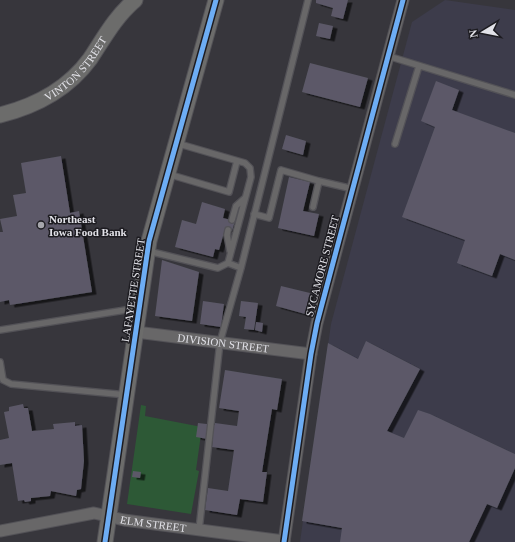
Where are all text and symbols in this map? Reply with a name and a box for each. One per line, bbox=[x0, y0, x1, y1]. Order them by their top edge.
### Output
north arrow bbox=[463, 12, 503, 52]
text: N bbox=[467, 29, 480, 39]
street label: VINTON STREET bbox=[42, 34, 109, 103]
place label: Northeast Iowa Food Bank bbox=[49, 213, 128, 238]
street label: SYCAMORE STREET bbox=[303, 214, 341, 318]
marker: Northeast Iowa Food Bank bbox=[36, 220, 46, 230]
street label: LAFAYETTE STREET bbox=[119, 237, 147, 343]
street label: DIVISION STREET bbox=[177, 331, 270, 355]
street label: ELM STREET bbox=[119, 513, 187, 534]

